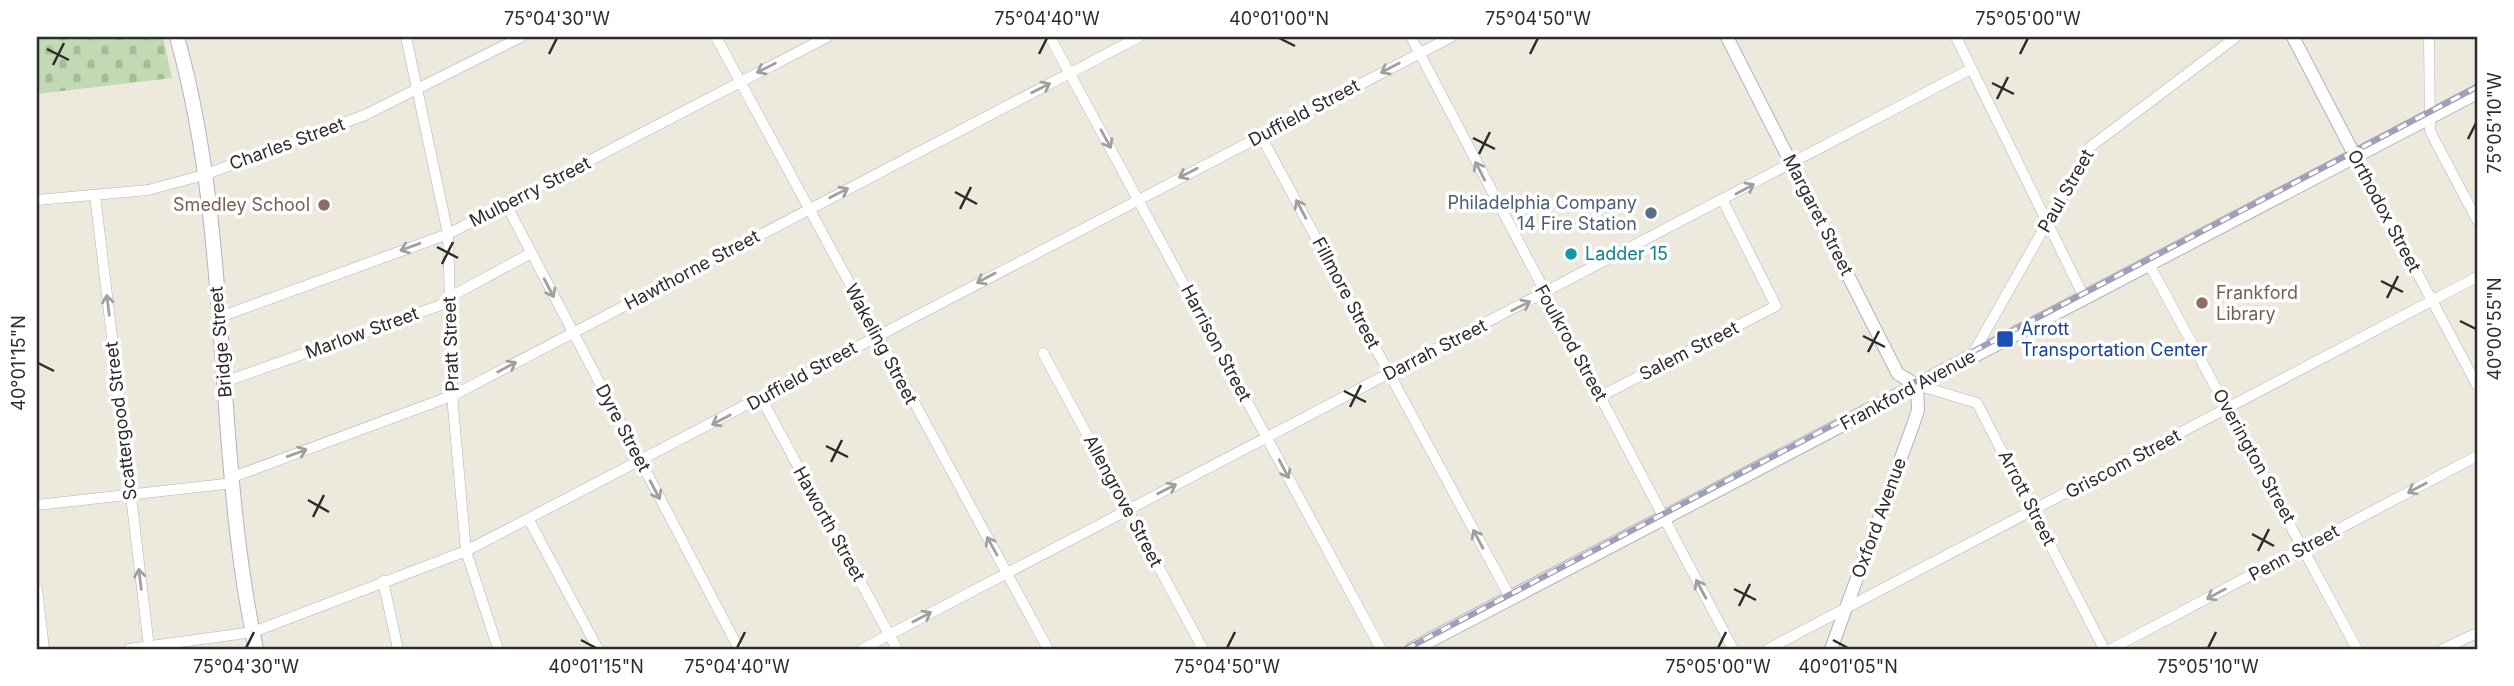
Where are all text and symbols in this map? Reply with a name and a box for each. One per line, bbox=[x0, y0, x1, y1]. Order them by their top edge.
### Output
text: 75°04'30"W bbox=[504, 8, 610, 29]
text: 75°04'40"W bbox=[994, 8, 1100, 29]
text: 40°01'00"N bbox=[1229, 8, 1329, 29]
text: 75°04'50"W bbox=[1485, 8, 1591, 29]
text: 75°05'00"W bbox=[1975, 8, 2081, 29]
one-way arrow bbox=[756, 62, 777, 75]
one-way arrow bbox=[1380, 62, 1401, 76]
text: 75°05'10"W bbox=[2484, 72, 2505, 174]
street label: Duffield Street bbox=[1245, 75, 1363, 151]
one-way arrow bbox=[1030, 81, 1051, 95]
street label: Charles Street bbox=[226, 113, 347, 174]
one-way arrow bbox=[1099, 129, 1113, 149]
street label: Paul Street bbox=[2033, 145, 2098, 236]
street label: Orthodox Street bbox=[2343, 146, 2426, 275]
street label: Margaret Street bbox=[1779, 151, 1858, 279]
street label: Mulberry Street bbox=[466, 152, 594, 231]
one-way arrow bbox=[1473, 161, 1487, 182]
one-way arrow bbox=[1178, 166, 1199, 180]
one-way arrow bbox=[1734, 182, 1755, 195]
one-way arrow bbox=[828, 186, 849, 200]
place label: Philadelphia Company 14 Fire Station bbox=[1447, 192, 1637, 234]
place label: Smedley School bbox=[173, 194, 310, 215]
marker: Smedley School bbox=[316, 197, 332, 213]
one-way arrow bbox=[1293, 199, 1307, 220]
marker: Philadelphia Company 14 Fire Station bbox=[1643, 205, 1659, 221]
street label: Hawthorne Street bbox=[621, 225, 763, 314]
street label: Fillmore Street bbox=[1308, 233, 1385, 352]
one-way arrow bbox=[400, 242, 422, 255]
place label: Ladder 15 bbox=[1585, 243, 1668, 264]
marker: Ladder 15 bbox=[1563, 246, 1579, 262]
one-way arrow bbox=[976, 271, 997, 285]
one-way arrow bbox=[543, 277, 556, 298]
text: 40°00'55"N bbox=[2484, 277, 2505, 381]
street label: Wakeling Street bbox=[841, 280, 922, 408]
street label: Harrison Street bbox=[1177, 281, 1256, 405]
street label: Foulkrod Street bbox=[1531, 281, 1612, 405]
place label: Frankford Library bbox=[2216, 282, 2298, 324]
street label: Bridge Street bbox=[205, 285, 236, 399]
one-way arrow bbox=[101, 294, 114, 316]
marker: Frankford Library bbox=[2194, 295, 2210, 311]
street label: Pratt Street bbox=[438, 296, 463, 392]
one-way arrow bbox=[1510, 298, 1531, 312]
street label: Marlow Street bbox=[302, 302, 421, 363]
street label: Darrah Street bbox=[1379, 314, 1490, 385]
text: 40°01'15"N bbox=[8, 315, 29, 411]
street label: Salem Street bbox=[1636, 317, 1742, 384]
place label: Arrott Transportation Center bbox=[2021, 318, 2208, 360]
marker: Arrott Transportation Center bbox=[1995, 329, 2015, 349]
street label: Duffield Street bbox=[743, 337, 860, 414]
street label: Scattergood Street bbox=[100, 340, 141, 502]
street label: Frankford Avenue bbox=[1837, 345, 1979, 434]
one-way arrow bbox=[496, 360, 517, 373]
street label: Dyre Street bbox=[592, 380, 655, 475]
street label: Overington Street bbox=[2209, 385, 2300, 527]
one-way arrow bbox=[711, 413, 732, 427]
street label: Griscom Street bbox=[2062, 424, 2184, 503]
street label: Allengrove Street bbox=[1080, 431, 1167, 570]
one-way arrow bbox=[286, 446, 308, 459]
street label: Arrott Street bbox=[1994, 447, 2060, 549]
street label: Oxford Avenue bbox=[1847, 455, 1910, 581]
one-way arrow bbox=[1277, 458, 1291, 479]
street label: Haworth Street bbox=[789, 463, 870, 585]
one-way arrow bbox=[648, 479, 662, 499]
one-way arrow bbox=[1156, 481, 1177, 495]
one-way arrow bbox=[2407, 481, 2428, 495]
street label: Penn Street bbox=[2245, 520, 2343, 585]
one-way arrow bbox=[1471, 529, 1485, 550]
one-way arrow bbox=[985, 537, 999, 557]
one-way arrow bbox=[134, 568, 147, 591]
one-way arrow bbox=[1694, 579, 1707, 600]
one-way arrow bbox=[2206, 588, 2227, 601]
one-way arrow bbox=[911, 610, 932, 624]
text: 75°04'30"W bbox=[193, 656, 299, 677]
text: 40°01'15"N bbox=[548, 656, 644, 677]
text: 75°04'40"W bbox=[684, 656, 790, 677]
text: 75°04'50"W bbox=[1174, 656, 1280, 677]
text: 75°05'00"W bbox=[1665, 656, 1771, 677]
text: 40°01'05"N bbox=[1798, 656, 1898, 677]
text: 75°05'10"W bbox=[2157, 656, 2259, 677]

